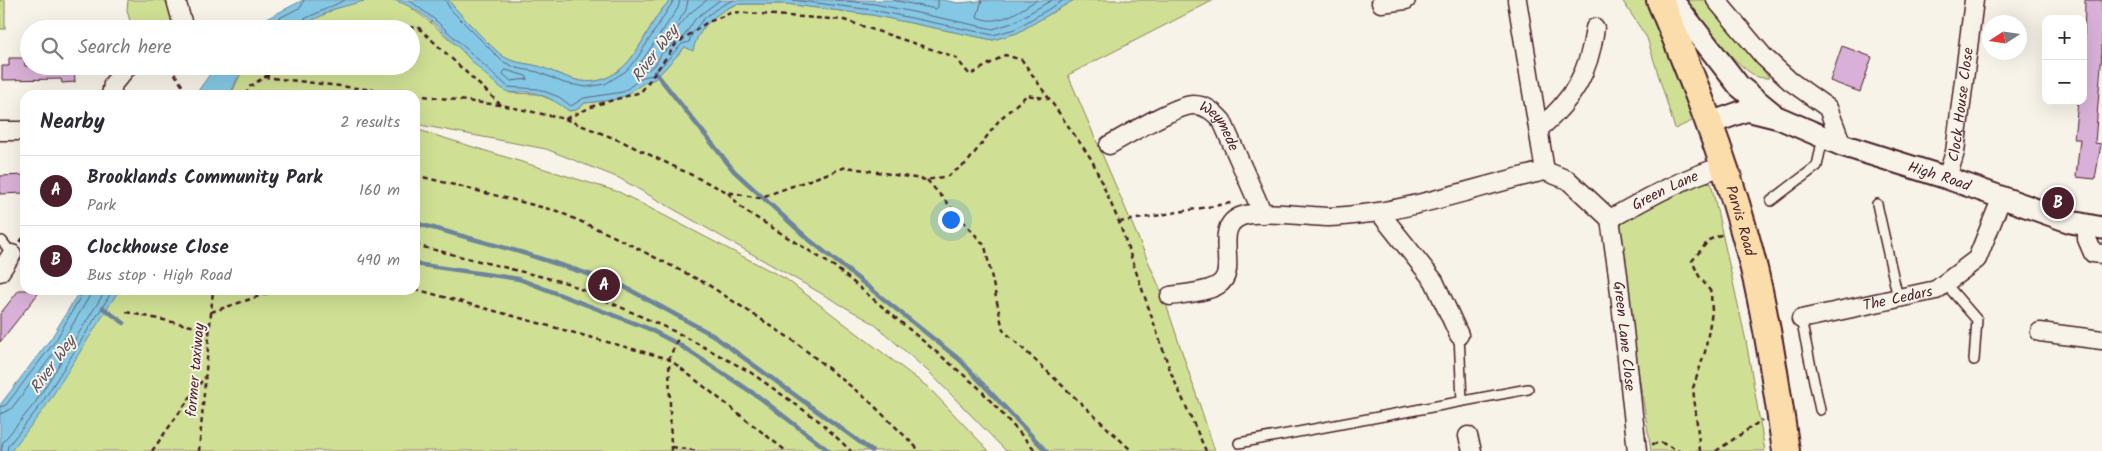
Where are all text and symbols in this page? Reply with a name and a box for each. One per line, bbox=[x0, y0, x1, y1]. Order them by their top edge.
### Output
north arrow bbox=[1982, 15, 2027, 60]
map controls bbox=[2042, 15, 2087, 105]
button: + bbox=[2042, 15, 2087, 60]
water label: River Wey bbox=[625, 18, 687, 88]
search box bbox=[20, 20, 420, 75]
text: Search here bbox=[78, 33, 172, 63]
icon: search bbox=[38, 34, 66, 62]
street label: Clock House Close bbox=[1942, 46, 1981, 165]
button: − bbox=[2042, 60, 2087, 105]
street label: Weymede bbox=[1195, 95, 1245, 155]
text: Nearby bbox=[40, 106, 105, 139]
text: 2 results bbox=[340, 110, 400, 135]
street label: High Road bbox=[1905, 155, 1974, 199]
text: Brooklands Community Park bbox=[87, 163, 322, 193]
street label: Green Lane bbox=[1628, 165, 1702, 218]
text: A bbox=[51, 178, 61, 203]
text: 160 m bbox=[359, 178, 400, 203]
street label: Parvis Road bbox=[1718, 182, 1761, 259]
pin: B bbox=[2042, 184, 2074, 222]
text: Park bbox=[87, 193, 116, 218]
your location bbox=[938, 207, 964, 233]
text: Clockhouse Close bbox=[87, 233, 229, 263]
text: B bbox=[51, 248, 61, 273]
text: 490 m bbox=[356, 248, 400, 273]
text: Bus stop · High Road bbox=[87, 263, 232, 288]
pin: A bbox=[588, 266, 620, 304]
street label: Green Lane Close bbox=[1606, 280, 1641, 393]
street label: The Cedars bbox=[1861, 280, 1936, 318]
street label: former taxiway bbox=[180, 321, 212, 418]
water label: River Wey bbox=[24, 329, 84, 399]

